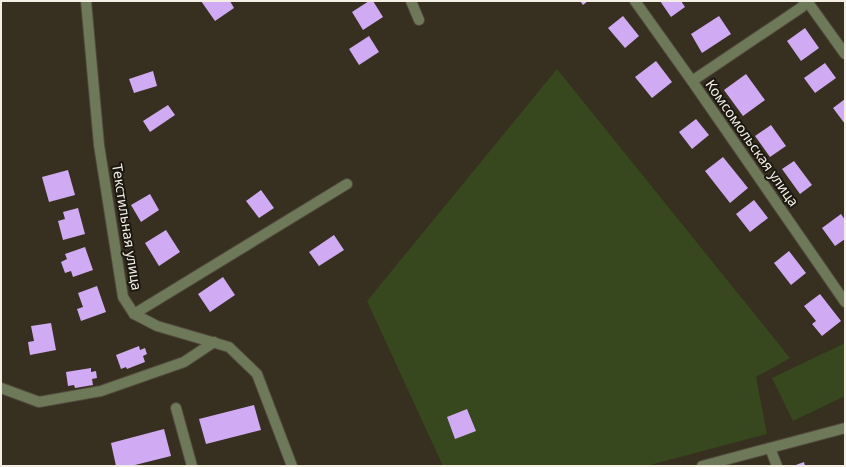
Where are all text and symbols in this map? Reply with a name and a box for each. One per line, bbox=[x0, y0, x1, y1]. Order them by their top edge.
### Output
street label: Комсомольская улица bbox=[701, 76, 803, 210]
street label: Текстильная улица bbox=[108, 162, 147, 292]

